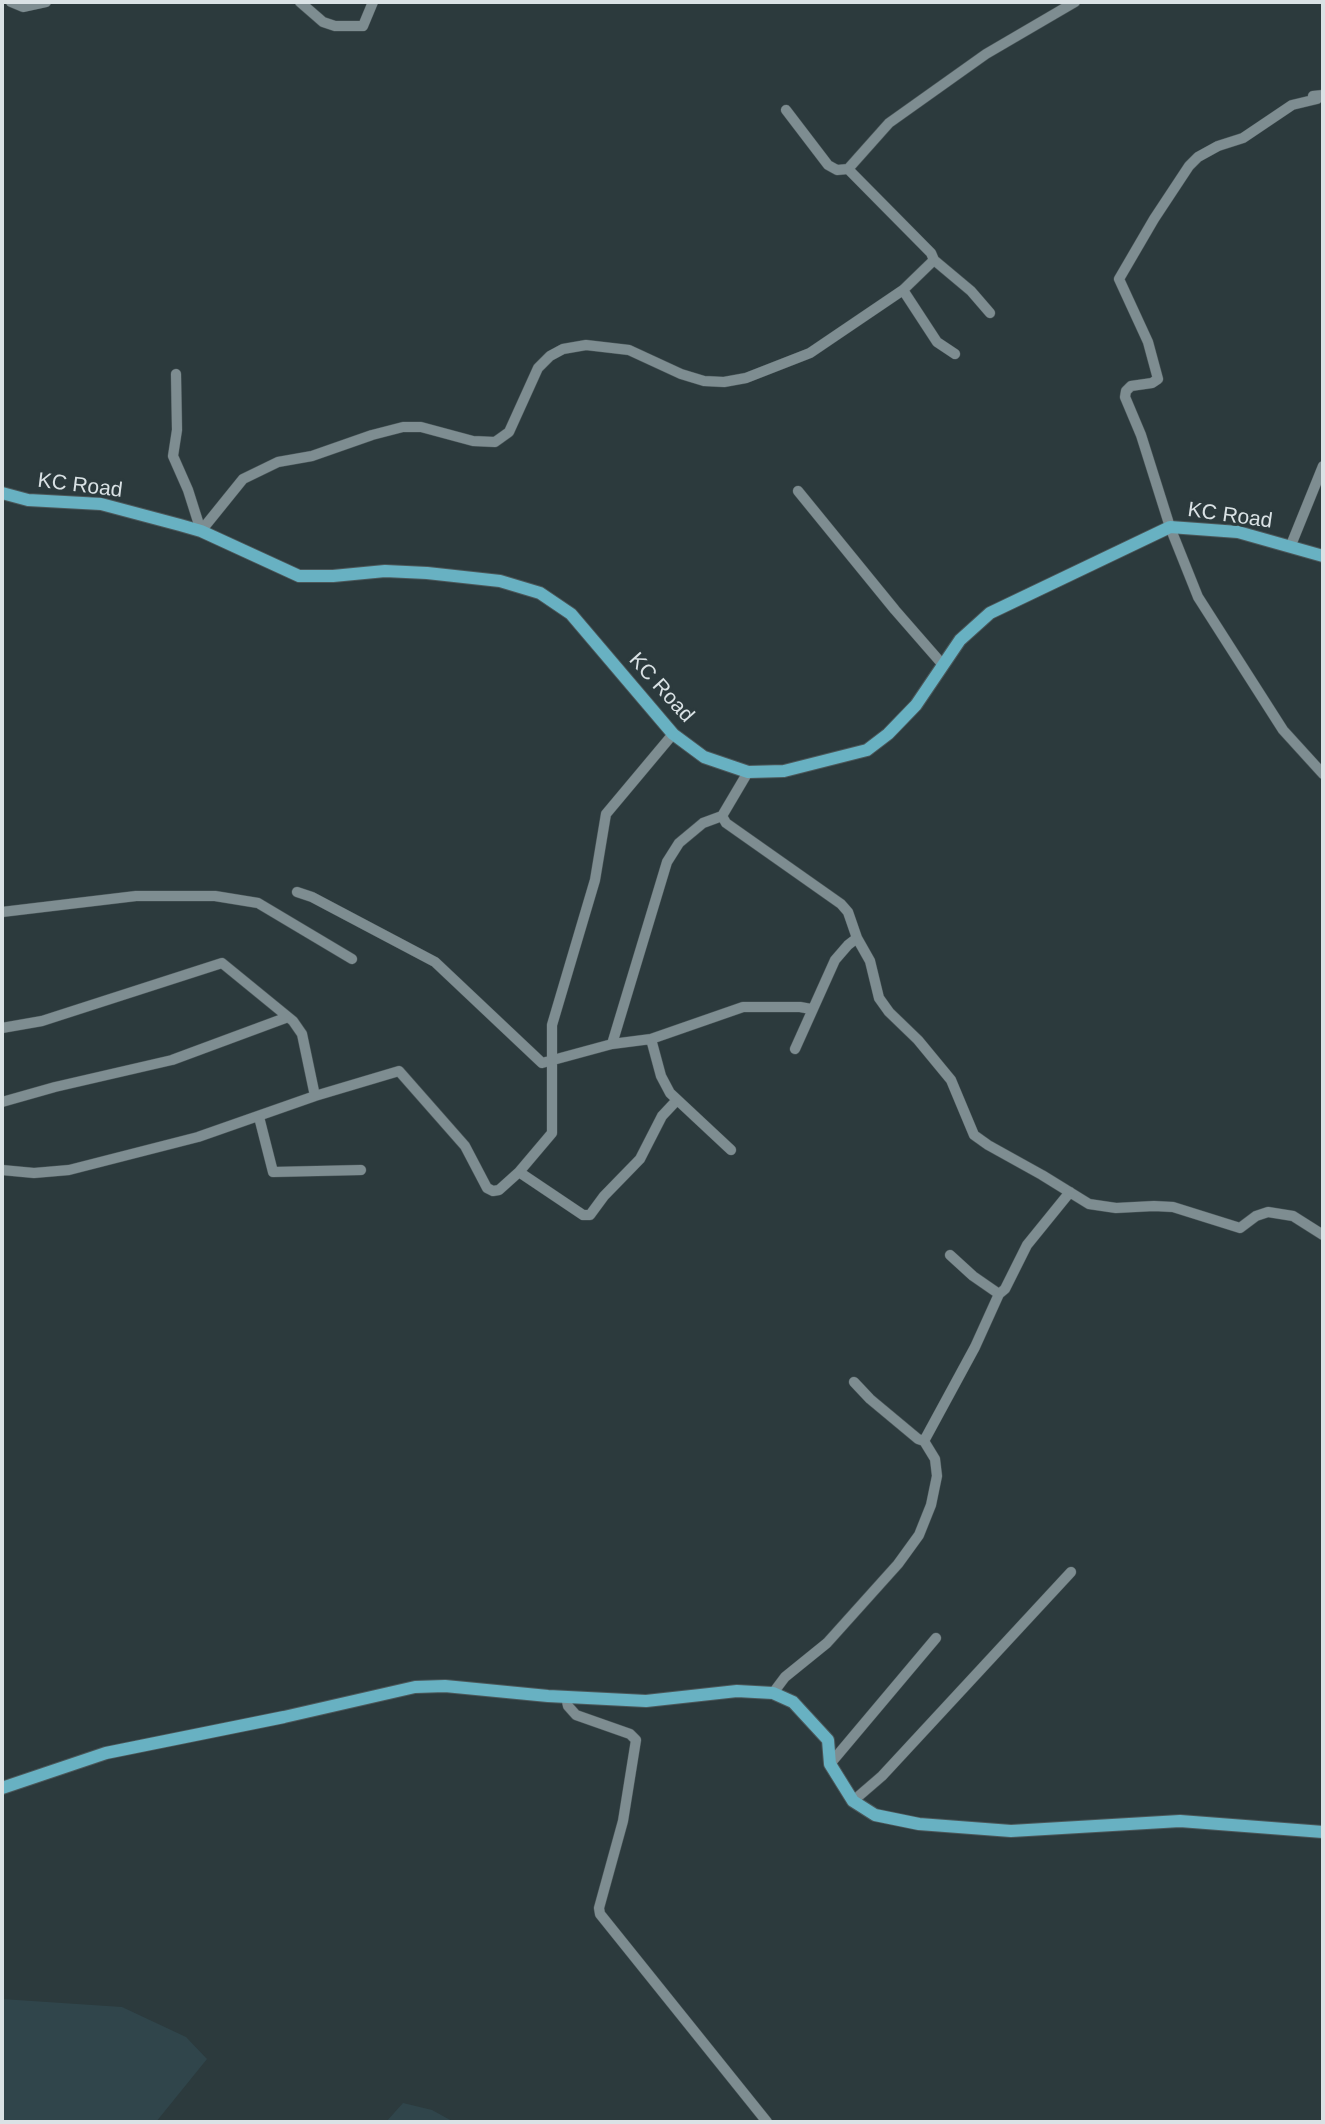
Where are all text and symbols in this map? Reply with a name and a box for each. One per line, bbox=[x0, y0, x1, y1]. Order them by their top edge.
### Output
street label: KC Road bbox=[36, 468, 124, 504]
street label: KC Road bbox=[1186, 498, 1274, 534]
street label: KC Road bbox=[623, 648, 699, 728]

